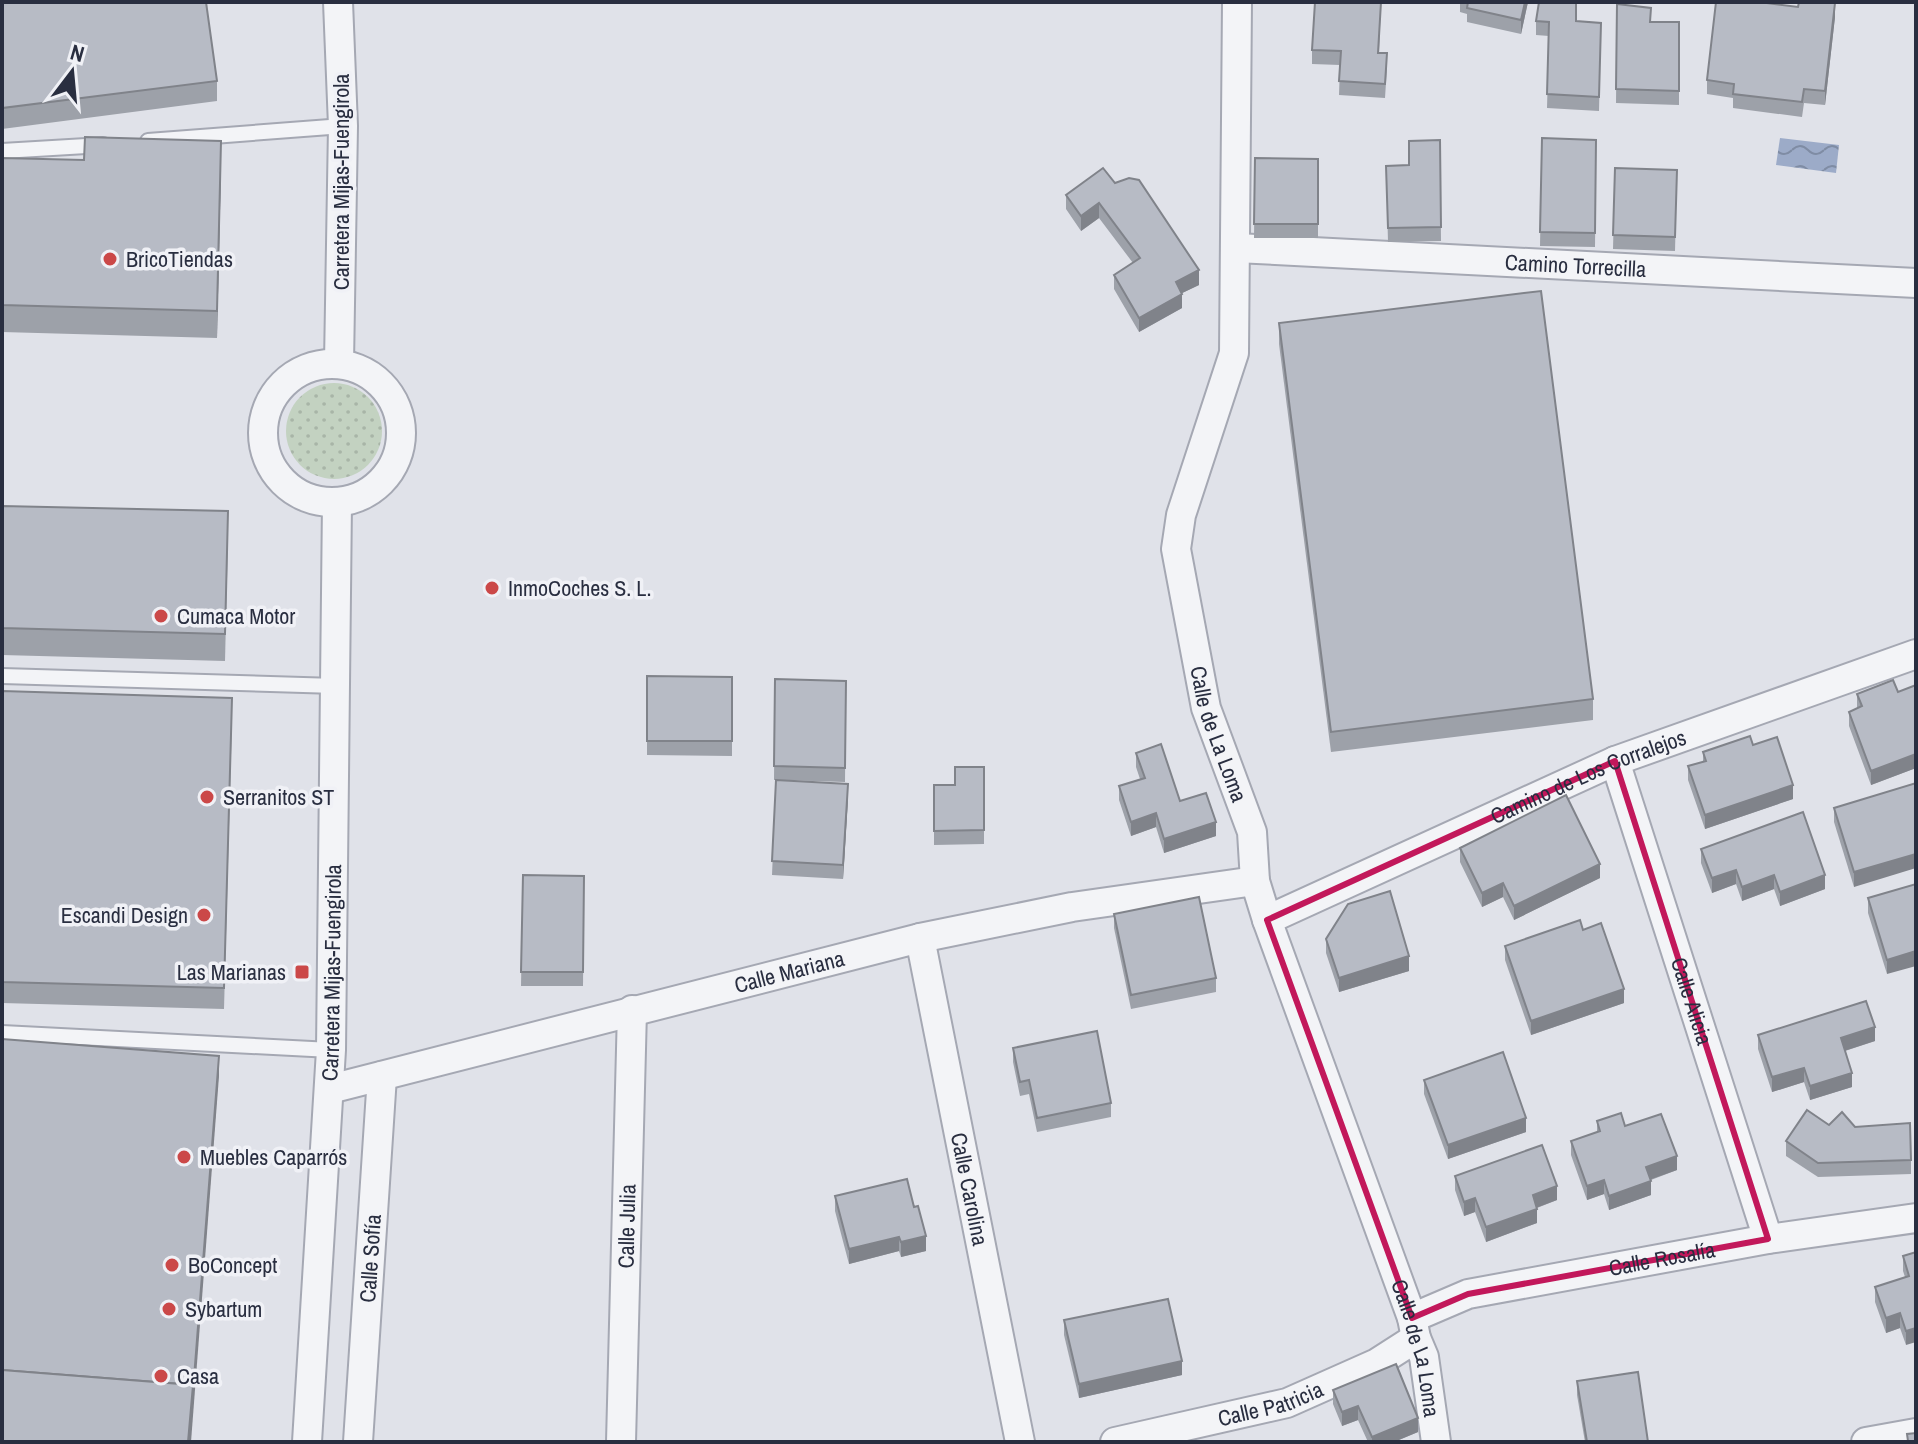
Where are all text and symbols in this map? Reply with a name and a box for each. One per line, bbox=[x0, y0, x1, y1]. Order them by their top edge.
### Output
north arrow bbox=[32, 32, 112, 112]
text: N bbox=[67, 37, 88, 69]
street label: Carretera Mijas-Fuengirola bbox=[326, 74, 356, 290]
place label: BricoTiendas bbox=[126, 244, 233, 274]
street label: Camino Torrecilla bbox=[1504, 247, 1647, 284]
marker: BricoTiendas bbox=[101, 250, 119, 268]
place label: InmoCoches S. L. bbox=[508, 573, 651, 603]
marker: InmoCoches S. L. bbox=[483, 579, 501, 597]
place label: Cumaca Motor bbox=[177, 601, 295, 631]
marker: Cumaca Motor bbox=[152, 607, 170, 625]
street label: Calle de La Loma bbox=[1183, 664, 1255, 806]
street label: Camino de Los Corralejos bbox=[1485, 722, 1690, 831]
place label: Serranitos ST bbox=[223, 782, 334, 812]
marker: Serranitos ST bbox=[198, 788, 216, 806]
street label: Carretera Mijas-Fuengirola bbox=[314, 864, 348, 1082]
place label: Escandi Design bbox=[61, 900, 188, 930]
marker: Escandi Design bbox=[195, 906, 213, 924]
street label: Calle Mariana bbox=[731, 943, 847, 1000]
street label: Calle Alicia bbox=[1664, 953, 1720, 1049]
place label: Las Marianas bbox=[177, 957, 286, 987]
marker: Las Marianas bbox=[293, 963, 311, 981]
street label: Calle Carolina bbox=[944, 1130, 996, 1248]
place label: Muebles Caparrós bbox=[200, 1142, 347, 1172]
marker: Muebles Caparrós bbox=[175, 1148, 193, 1166]
street label: Calle Julia bbox=[610, 1184, 643, 1269]
street label: Calle Sofía bbox=[352, 1213, 388, 1303]
street label: Calle Rosalía bbox=[1606, 1234, 1717, 1283]
place label: BoConcept bbox=[188, 1250, 277, 1280]
marker: BoConcept bbox=[163, 1256, 181, 1274]
street label: Calle de La Loma bbox=[1384, 1275, 1447, 1419]
place label: Sybartum bbox=[185, 1294, 262, 1324]
marker: Sybartum bbox=[160, 1300, 178, 1318]
place label: Casa bbox=[177, 1361, 219, 1391]
marker: Casa bbox=[152, 1367, 170, 1385]
street label: Calle Patricia bbox=[1215, 1374, 1328, 1433]

